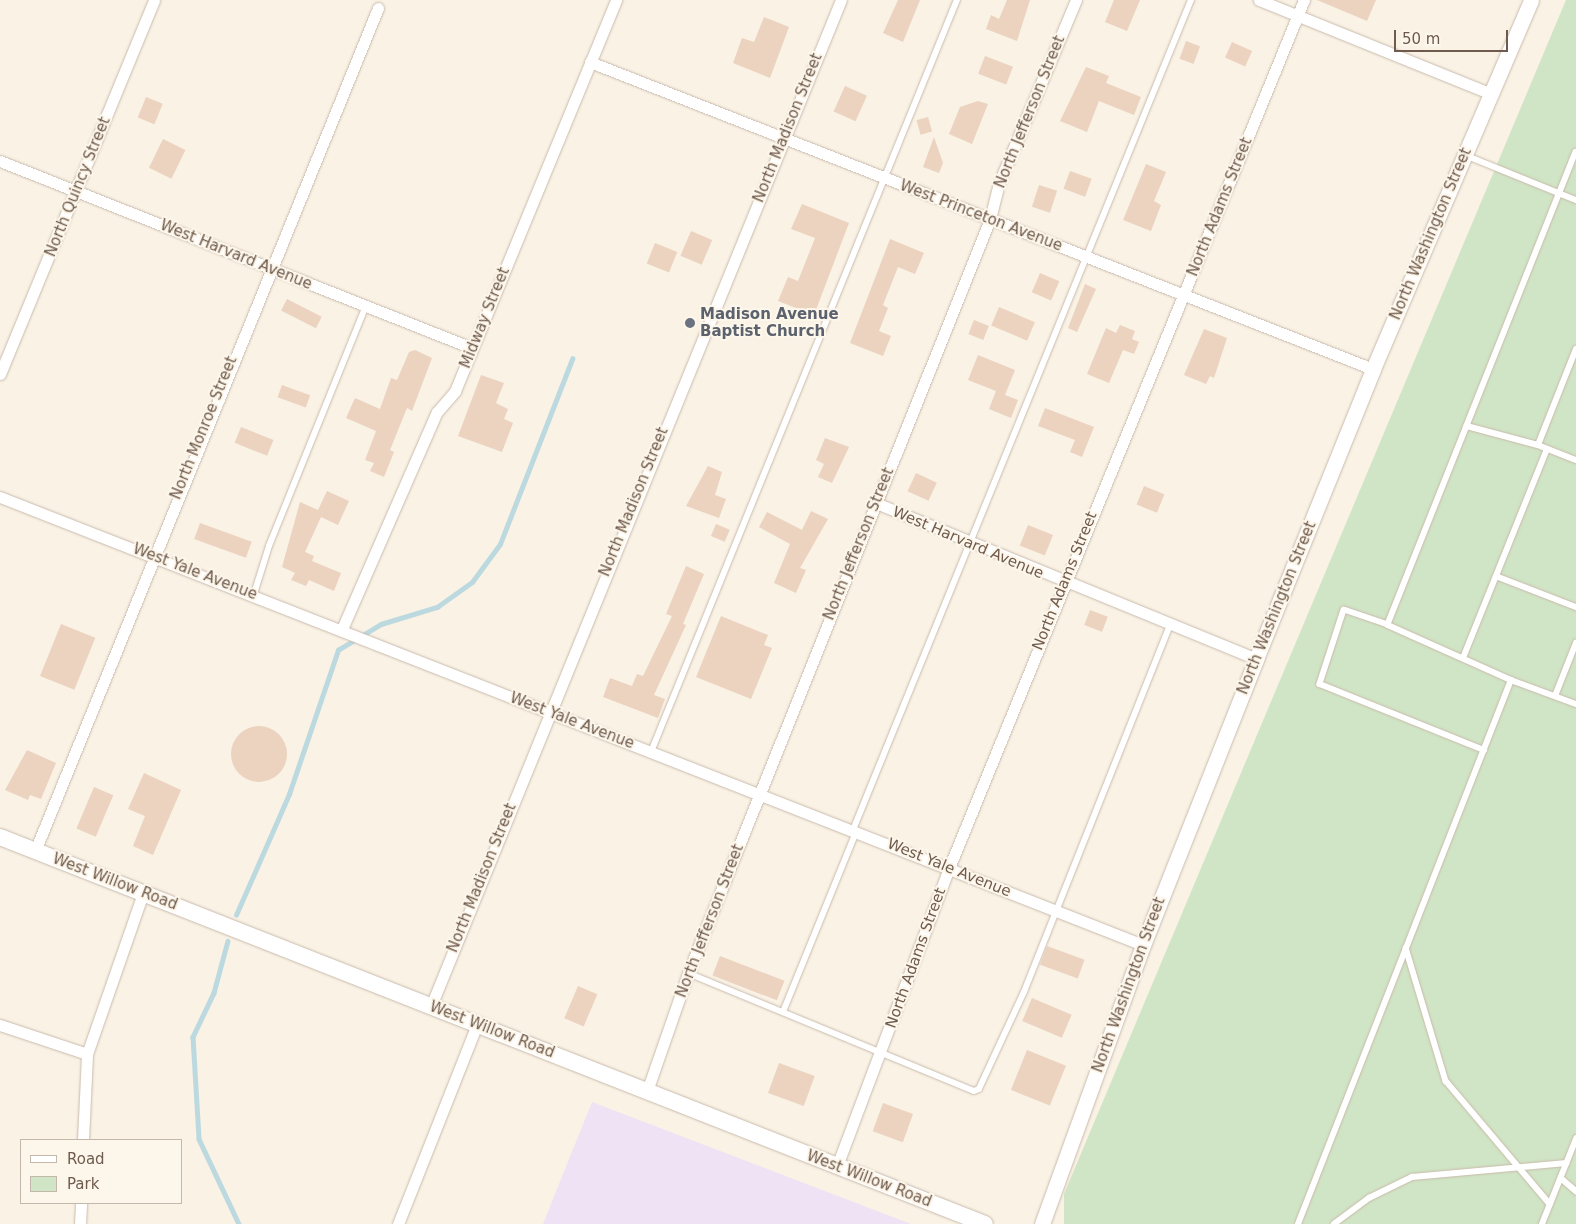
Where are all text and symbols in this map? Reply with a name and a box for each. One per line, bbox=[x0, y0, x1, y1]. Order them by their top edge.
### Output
scale bar bbox=[1396, 20, 1510, 52]
text: 50 m bbox=[1402, 30, 1440, 48]
street label: North Jefferson Street bbox=[991, 33, 1069, 191]
street label: North Madison Street bbox=[750, 51, 826, 205]
street label: North Quincy Street bbox=[42, 114, 114, 260]
street label: North Adams Street bbox=[1184, 135, 1256, 279]
street label: North Washington Street bbox=[1387, 145, 1475, 323]
street label: West Princeton Avenue bbox=[897, 177, 1065, 255]
street label: West Harvard Avenue bbox=[157, 216, 315, 294]
street label: Midway Street bbox=[457, 265, 513, 371]
place label: Madison Avenue Baptist Church bbox=[700, 305, 839, 340]
marker: Madison Avenue Baptist Church bbox=[684, 317, 696, 329]
street label: North Monroe Street bbox=[167, 354, 241, 502]
street label: North Madison Street bbox=[596, 425, 672, 579]
street label: North Jefferson Street bbox=[820, 465, 898, 623]
street label: West Harvard Avenue bbox=[890, 503, 1046, 583]
street label: North Adams Street bbox=[1029, 509, 1101, 653]
street label: North Washington Street bbox=[1234, 519, 1320, 697]
street label: West Yale Avenue bbox=[130, 540, 260, 604]
street label: West Yale Avenue bbox=[507, 689, 637, 753]
street label: North Madison Street bbox=[444, 801, 520, 955]
street label: West Yale Avenue bbox=[885, 835, 1013, 901]
street label: North Jefferson Street bbox=[672, 842, 748, 1000]
street label: West Willow Road bbox=[50, 850, 180, 914]
street label: North Adams Street bbox=[882, 885, 950, 1031]
street label: North Washington Street bbox=[1089, 895, 1169, 1075]
street label: West Willow Road bbox=[427, 998, 557, 1062]
legend bbox=[20, 1139, 182, 1204]
street label: West Willow Road bbox=[804, 1147, 934, 1211]
text: Road bbox=[67, 1150, 105, 1168]
text: Park bbox=[67, 1175, 99, 1193]

